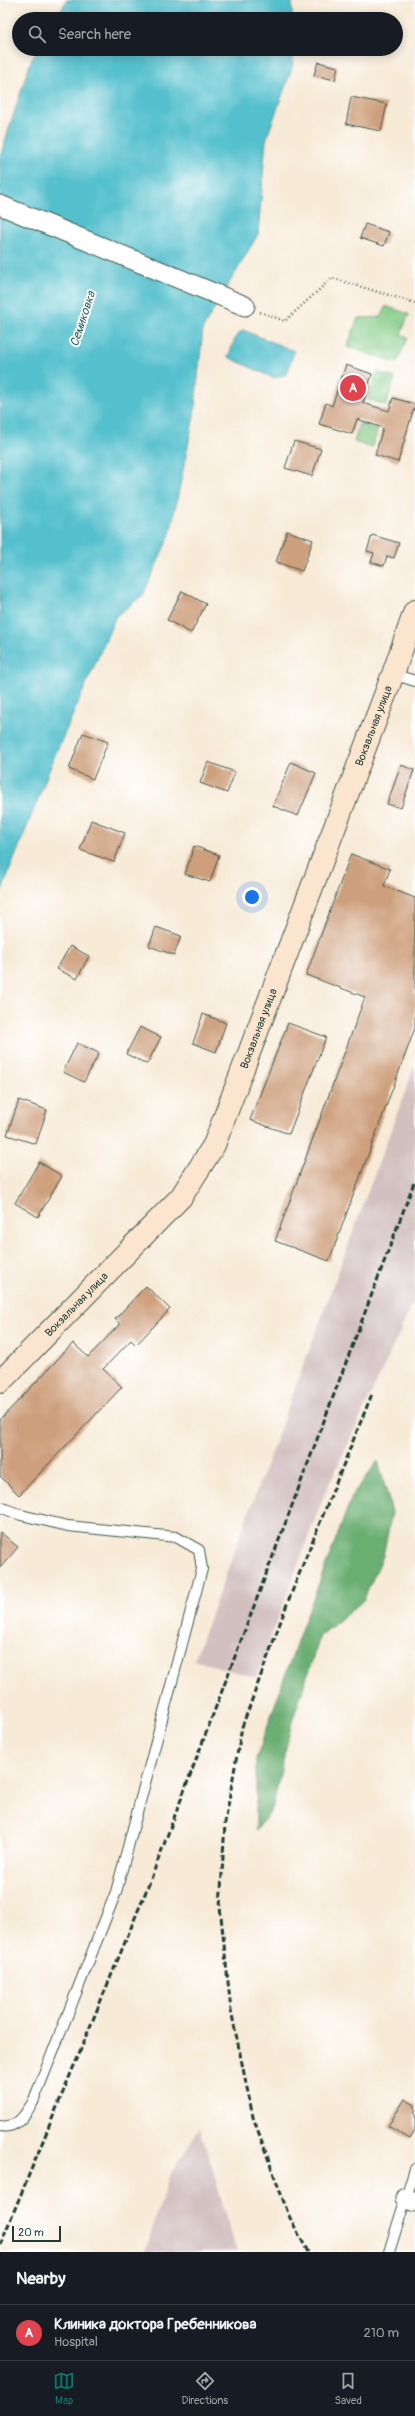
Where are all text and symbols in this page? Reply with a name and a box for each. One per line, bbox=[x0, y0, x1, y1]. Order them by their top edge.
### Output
search box bbox=[12, 12, 403, 56]
icon: search bbox=[26, 23, 48, 45]
text: Search here bbox=[58, 25, 131, 44]
water label: Семиковка bbox=[67, 288, 99, 348]
pin: A bbox=[340, 373, 366, 403]
street label: Вокзальная улица bbox=[352, 684, 394, 768]
your location bbox=[242, 887, 262, 907]
street label: Вокзальная улица bbox=[237, 987, 279, 1070]
street label: Вокзальная улица bbox=[42, 1269, 111, 1339]
scale bar bbox=[12, 2224, 61, 2243]
text: 20 m bbox=[18, 2226, 44, 2239]
text: Nearby bbox=[16, 2268, 65, 2289]
text: Клиника доктора Гребенникова bbox=[54, 2315, 256, 2334]
text: A bbox=[25, 2325, 33, 2341]
text: 210 m bbox=[363, 2325, 399, 2341]
text: Hospital bbox=[54, 2334, 98, 2350]
tab: Map bbox=[53, 2370, 75, 2407]
tab: Directions bbox=[181, 2370, 228, 2407]
tab: Saved bbox=[335, 2370, 362, 2407]

